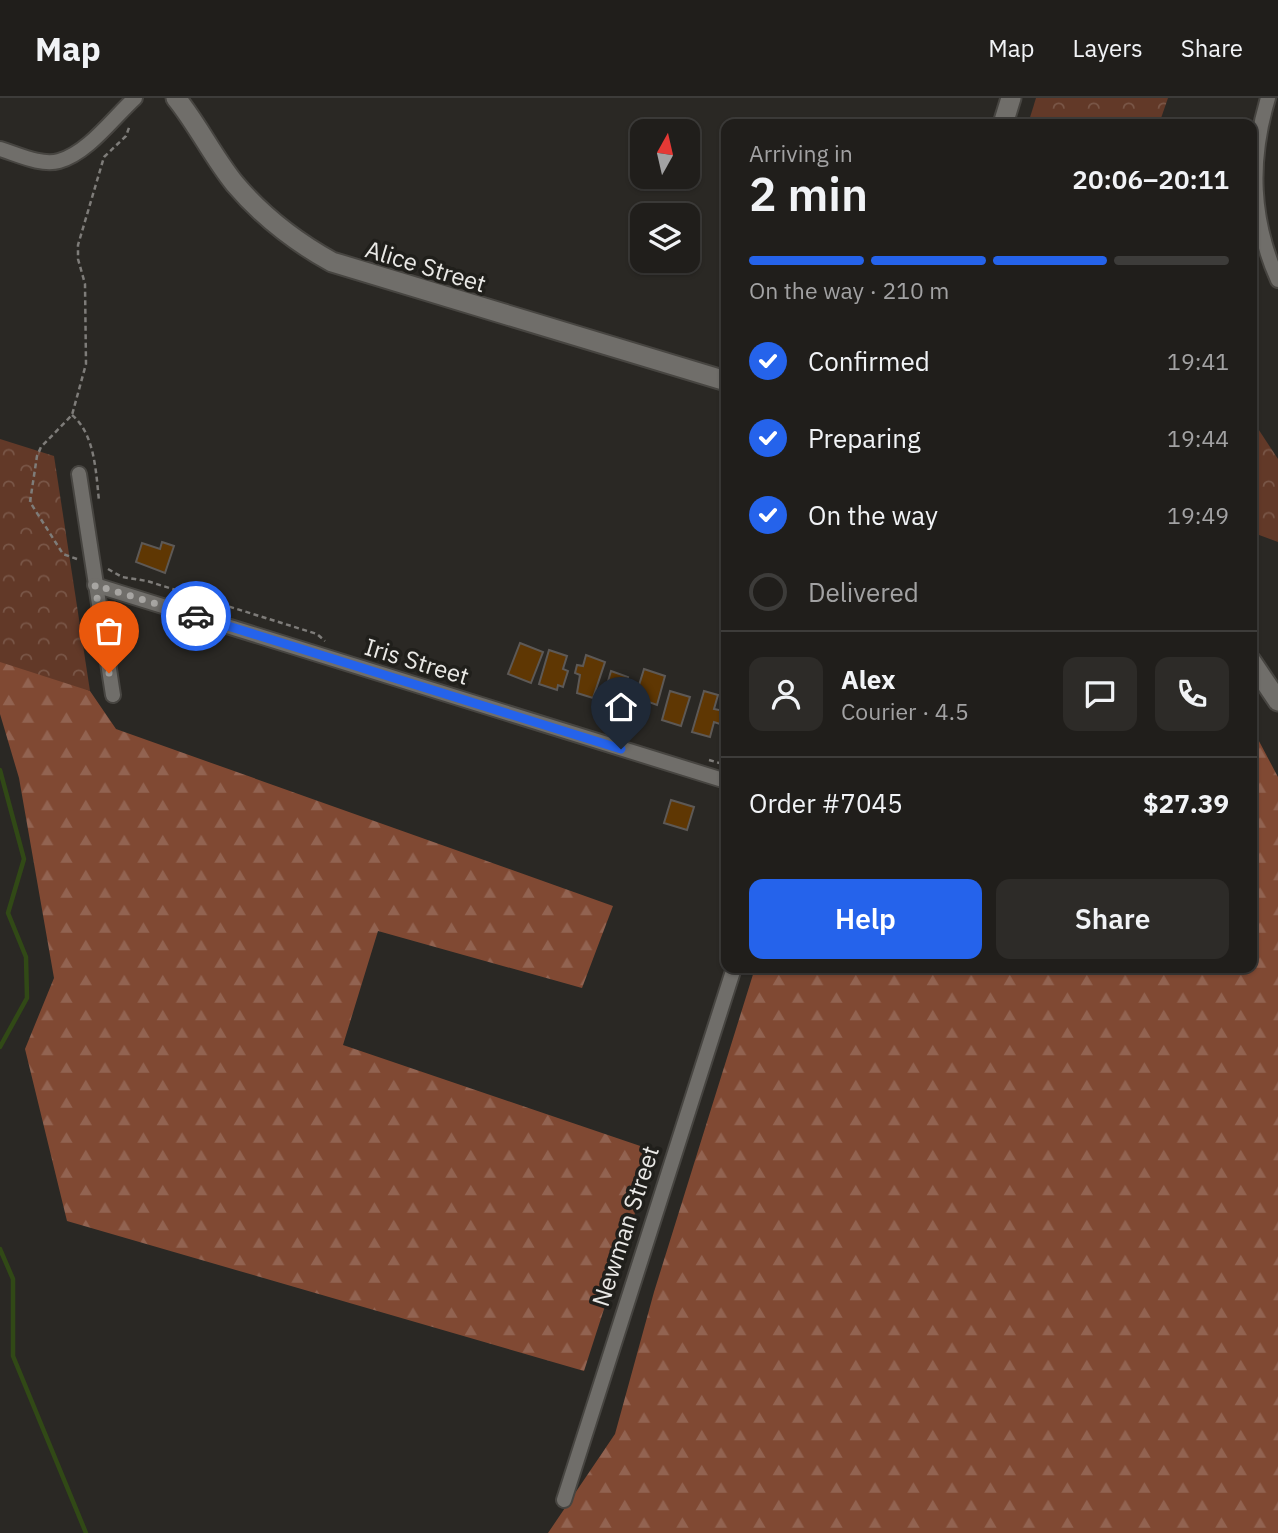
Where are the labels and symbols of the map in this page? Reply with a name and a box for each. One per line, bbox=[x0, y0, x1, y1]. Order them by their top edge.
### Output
north arrow bbox=[630, 119, 700, 189]
street label: Alice Street bbox=[362, 232, 490, 300]
courier bbox=[161, 581, 231, 651]
pin bbox=[79, 601, 139, 673]
street label: Iris Street bbox=[361, 630, 473, 692]
pin bbox=[591, 677, 651, 749]
street label: Newman Street bbox=[584, 1141, 666, 1311]

